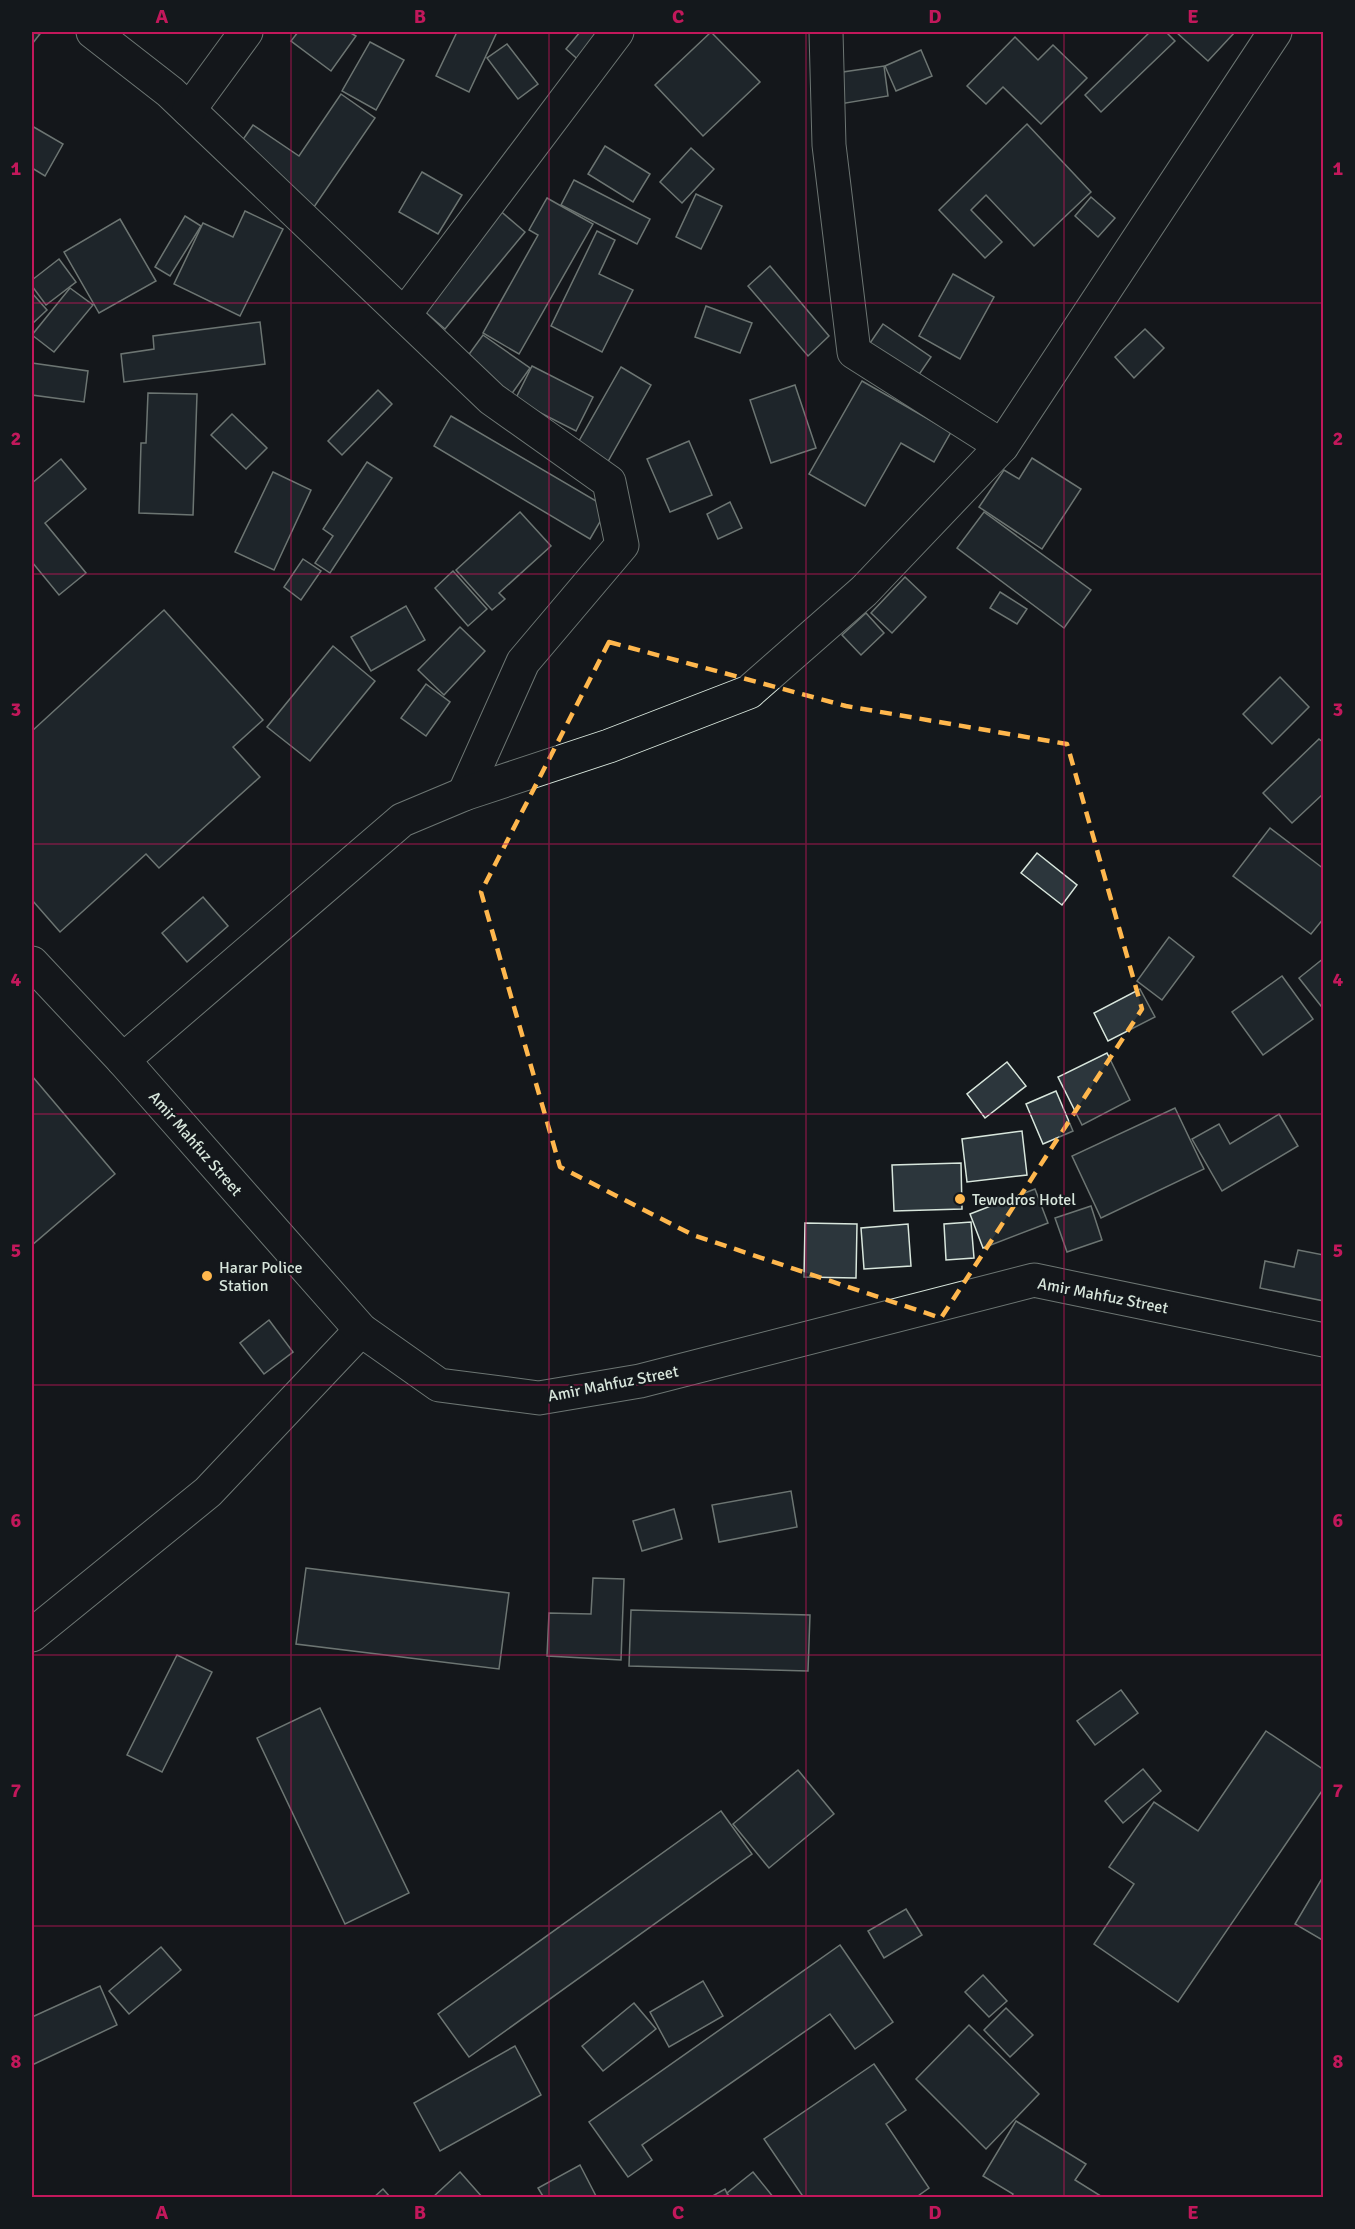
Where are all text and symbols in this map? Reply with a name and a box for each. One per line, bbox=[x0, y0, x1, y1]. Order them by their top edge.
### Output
text: A bbox=[156, 4, 169, 29]
text: B bbox=[414, 4, 426, 29]
text: C bbox=[672, 4, 684, 29]
text: D bbox=[928, 4, 942, 29]
text: E bbox=[1187, 4, 1199, 29]
text: 1 bbox=[11, 156, 22, 181]
text: 1 bbox=[1333, 156, 1344, 181]
text: 2 bbox=[11, 426, 21, 451]
text: 2 bbox=[1333, 426, 1343, 451]
text: 3 bbox=[11, 697, 21, 722]
text: 3 bbox=[1333, 697, 1343, 722]
text: 4 bbox=[11, 967, 22, 992]
text: 4 bbox=[1333, 967, 1344, 992]
street label: Amir Mahfuz Street bbox=[144, 1087, 247, 1201]
place label: Tewodros Hotel bbox=[972, 1190, 1076, 1210]
marker: Tewodros Hotel bbox=[953, 1192, 967, 1206]
text: 5 bbox=[11, 1238, 21, 1263]
text: 5 bbox=[1333, 1238, 1343, 1263]
place label: Harar Police Station bbox=[219, 1258, 303, 1296]
marker: Harar Police Station bbox=[200, 1269, 214, 1283]
street label: Amir Mahfuz Street bbox=[1036, 1274, 1170, 1319]
street label: Amir Mahfuz Street bbox=[546, 1361, 681, 1406]
text: 6 bbox=[11, 1508, 22, 1533]
text: 6 bbox=[1333, 1508, 1344, 1533]
text: 7 bbox=[11, 1778, 22, 1803]
text: 7 bbox=[1333, 1778, 1344, 1803]
text: 8 bbox=[11, 2049, 22, 2074]
text: 8 bbox=[1333, 2049, 1344, 2074]
text: A bbox=[156, 2200, 169, 2225]
text: B bbox=[414, 2200, 426, 2225]
text: C bbox=[672, 2200, 684, 2225]
text: D bbox=[928, 2200, 942, 2225]
text: E bbox=[1187, 2200, 1199, 2225]

